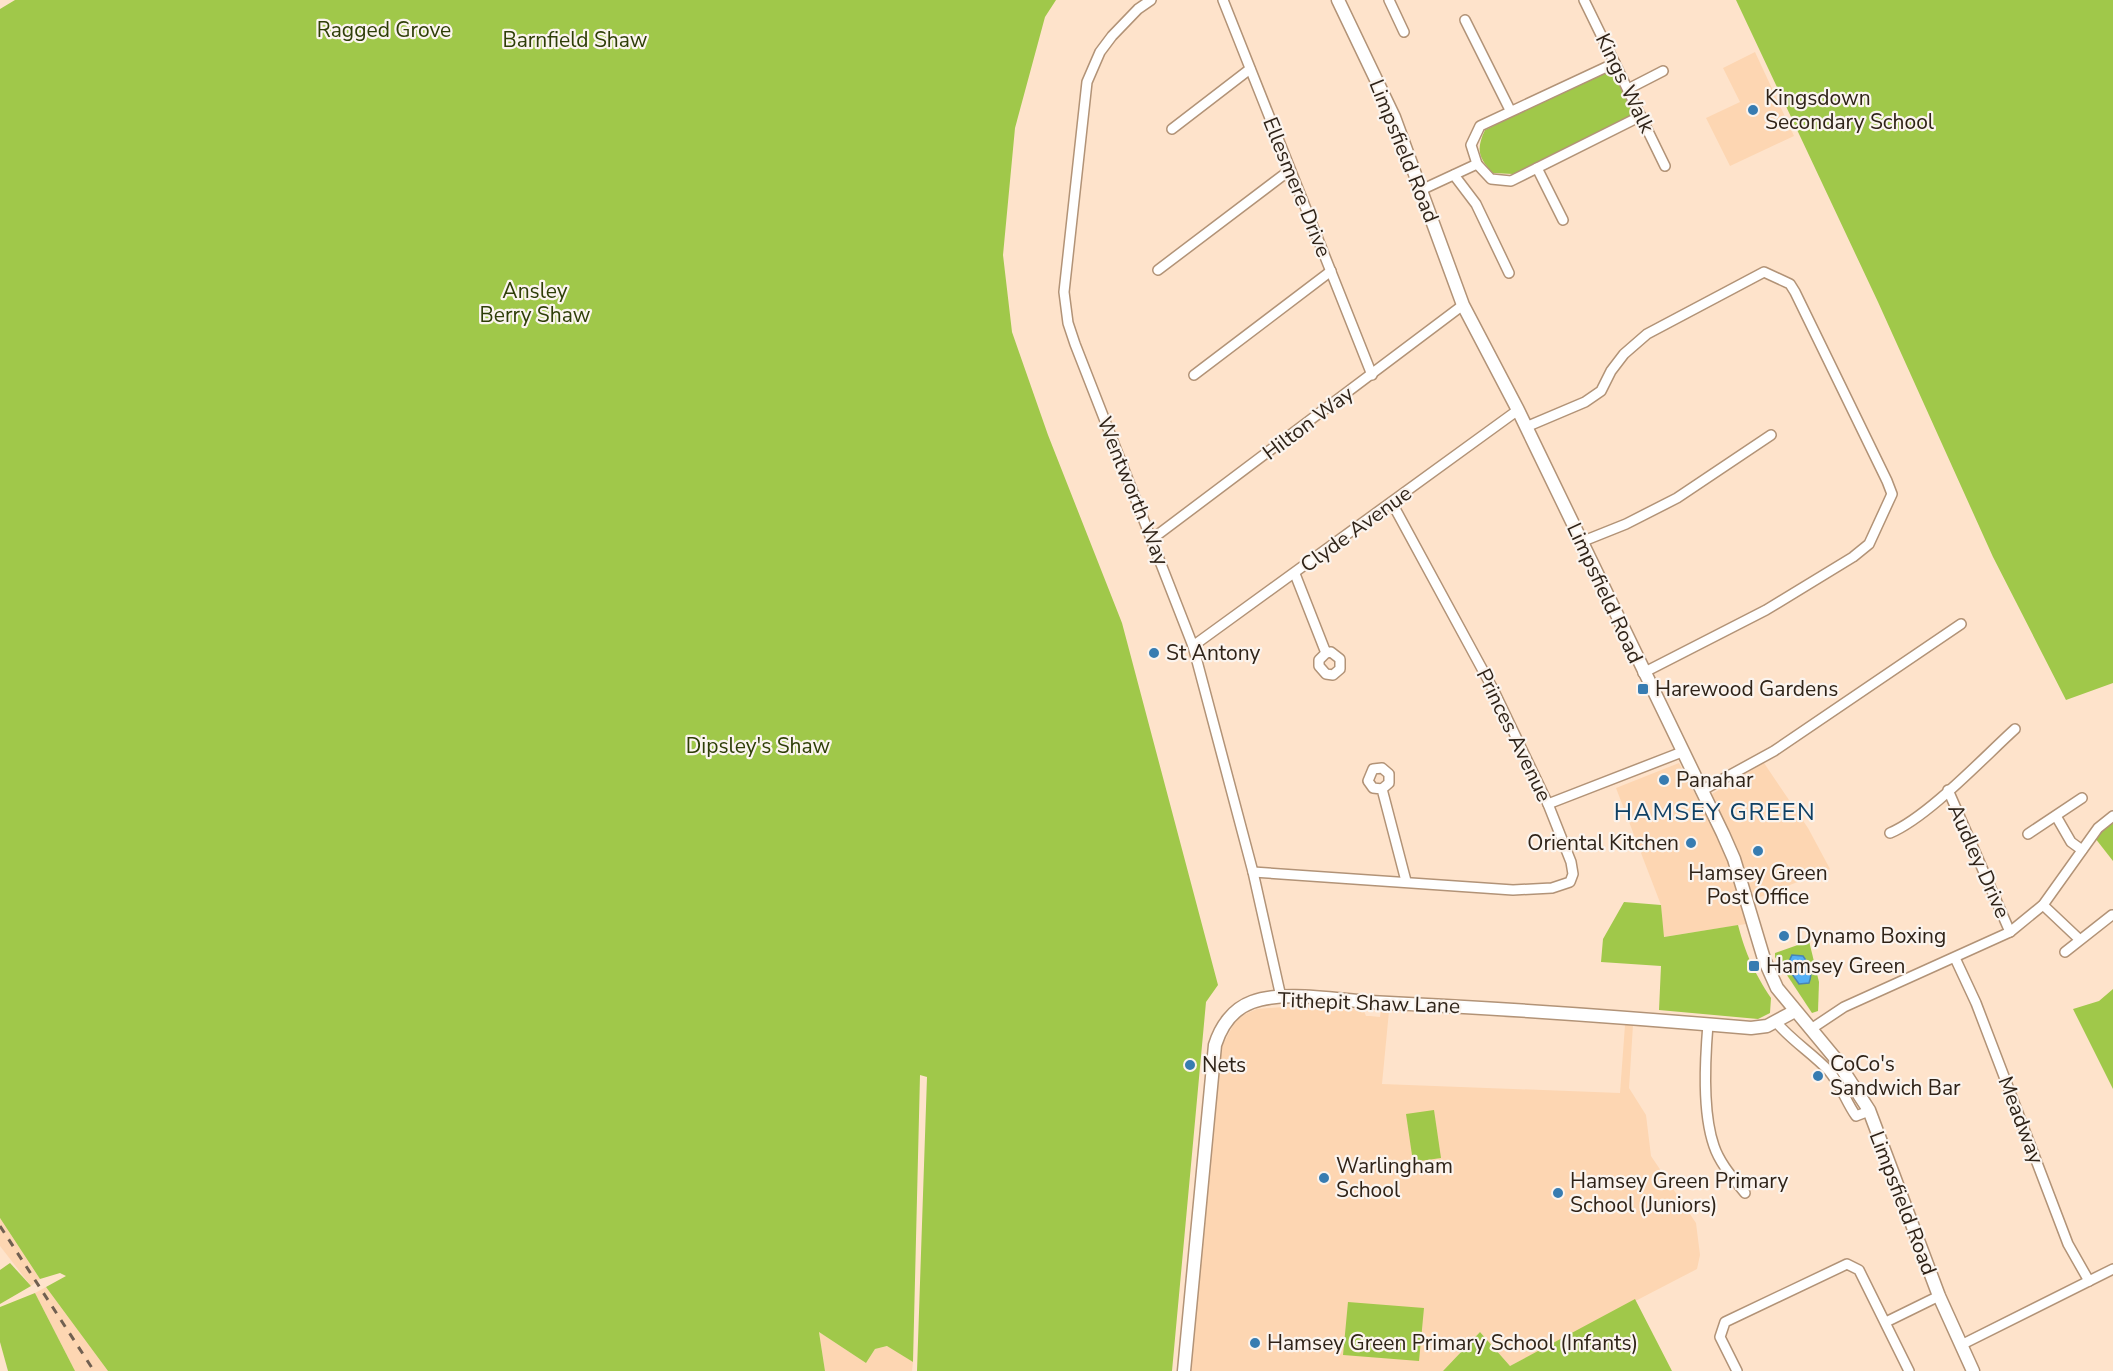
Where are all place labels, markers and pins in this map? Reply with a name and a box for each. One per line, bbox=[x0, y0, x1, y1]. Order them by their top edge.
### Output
place label: Kingsdown Secondary School bbox=[1765, 84, 1935, 136]
marker: Kingsdown Secondary School bbox=[1746, 103, 1760, 117]
place label: St Antony bbox=[1166, 639, 1261, 667]
marker: St Antony bbox=[1147, 646, 1161, 660]
place label: Harewood Gardens bbox=[1655, 675, 1838, 703]
marker: Harewood Gardens bbox=[1636, 682, 1650, 696]
place label: Panahar bbox=[1676, 766, 1754, 794]
marker: Panahar bbox=[1657, 773, 1671, 787]
place label: Oriental Kitchen bbox=[1527, 829, 1679, 857]
marker: Oriental Kitchen bbox=[1684, 836, 1698, 850]
marker: Hamsey Green Post Office bbox=[1751, 844, 1765, 858]
place label: Hamsey Green Post Office bbox=[1688, 859, 1828, 911]
place label: Dynamo Boxing bbox=[1796, 922, 1946, 950]
marker: Dynamo Boxing bbox=[1777, 929, 1791, 943]
place label: Hamsey Green bbox=[1766, 952, 1905, 980]
marker: Hamsey Green bbox=[1747, 959, 1761, 973]
place label: CoCo's Sandwich Bar bbox=[1830, 1050, 1961, 1102]
place label: Nets bbox=[1202, 1051, 1246, 1079]
marker: Nets bbox=[1183, 1058, 1197, 1072]
marker: CoCo's Sandwich Bar bbox=[1811, 1069, 1825, 1083]
place label: Warlingham School bbox=[1336, 1152, 1453, 1204]
place label: Hamsey Green Primary School (Juniors) bbox=[1570, 1167, 1788, 1219]
marker: Warlingham School bbox=[1317, 1171, 1331, 1185]
marker: Hamsey Green Primary School (Juniors) bbox=[1551, 1186, 1565, 1200]
place label: Hamsey Green Primary School (Infants) bbox=[1267, 1329, 1638, 1357]
marker: Hamsey Green Primary School (Infants) bbox=[1248, 1336, 1262, 1350]

